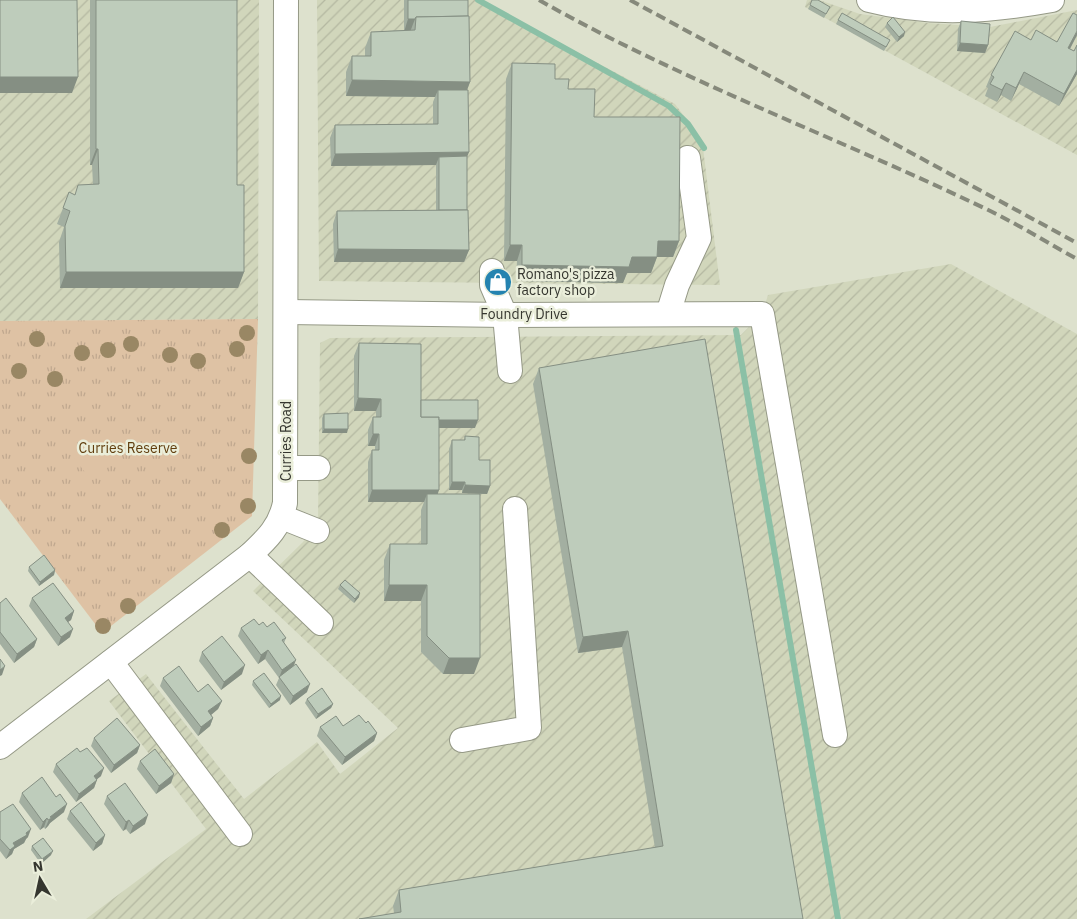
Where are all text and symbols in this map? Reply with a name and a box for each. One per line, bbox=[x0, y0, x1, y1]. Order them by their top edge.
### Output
place label: Romano's pizza factory shop bbox=[517, 265, 615, 299]
shop icon: Romano's pizza factory shop bbox=[483, 267, 513, 297]
street label: Foundry Drive bbox=[480, 305, 568, 323]
street label: Curries Road bbox=[277, 401, 295, 481]
park label: Curries Reserve bbox=[79, 439, 178, 457]
north arrow bbox=[15, 854, 65, 904]
text: N bbox=[32, 856, 44, 876]

